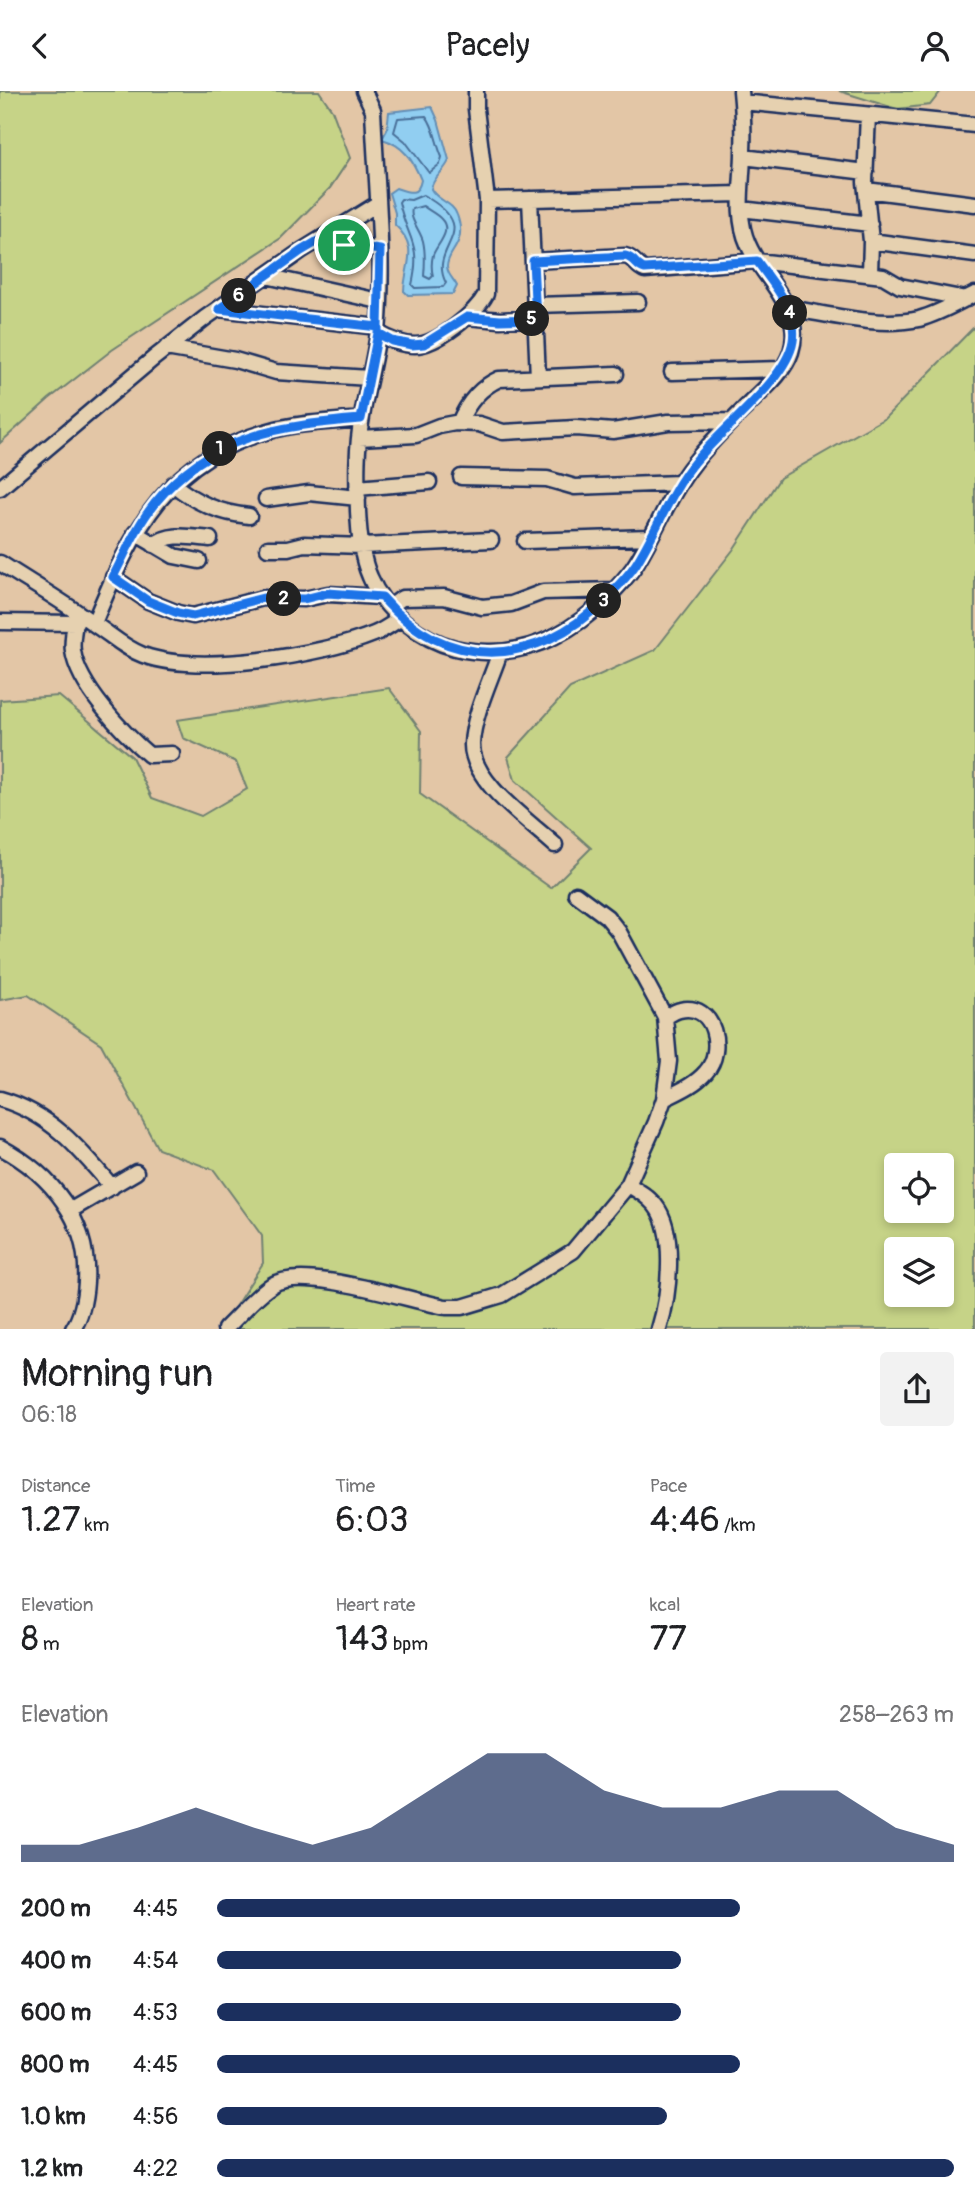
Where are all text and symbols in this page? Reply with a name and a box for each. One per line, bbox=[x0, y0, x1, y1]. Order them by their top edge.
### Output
text: Pacely bbox=[445, 26, 530, 66]
icon: back bbox=[21, 27, 59, 65]
icon: person bbox=[916, 27, 954, 65]
pin bbox=[314, 215, 374, 275]
icon: arrive bbox=[325, 226, 363, 264]
pin: 6 bbox=[222, 279, 256, 313]
text: 6 bbox=[233, 283, 244, 307]
pin: 4 bbox=[772, 295, 808, 331]
text: 4 bbox=[784, 300, 795, 324]
pin: 5 bbox=[514, 301, 550, 337]
text: 5 bbox=[526, 306, 537, 330]
pin: 1 bbox=[202, 431, 238, 467]
text: 1 bbox=[216, 436, 223, 460]
pin: 2 bbox=[266, 581, 302, 617]
pin: 3 bbox=[586, 583, 622, 619]
text: 2 bbox=[278, 586, 289, 610]
text: 3 bbox=[598, 588, 609, 612]
map controls bbox=[884, 1153, 954, 1307]
button: locate bbox=[884, 1153, 954, 1223]
button: layers bbox=[884, 1237, 954, 1307]
text: Morning run bbox=[21, 1350, 213, 1398]
button: share bbox=[880, 1352, 954, 1426]
text: 06:18 bbox=[21, 1400, 77, 1429]
text: Distance bbox=[21, 1474, 90, 1498]
text: Time bbox=[335, 1474, 375, 1498]
text: Pace bbox=[650, 1474, 687, 1498]
text: 1.27 bbox=[21, 1498, 80, 1542]
text: 6:03 bbox=[335, 1498, 408, 1542]
text: 4:46 bbox=[650, 1498, 720, 1542]
text: km bbox=[80, 1513, 109, 1537]
text: /km bbox=[720, 1513, 756, 1537]
text: Elevation bbox=[21, 1593, 93, 1617]
text: Heart rate bbox=[335, 1593, 415, 1617]
text: kcal bbox=[650, 1593, 681, 1617]
text: 8 bbox=[21, 1617, 39, 1661]
text: 143 bbox=[335, 1617, 389, 1661]
text: 77 bbox=[650, 1617, 687, 1661]
text: m bbox=[39, 1632, 60, 1656]
text: bpm bbox=[389, 1632, 428, 1656]
text: Elevation bbox=[21, 1700, 109, 1729]
text: 258–263 m bbox=[839, 1700, 954, 1729]
text: 200 m bbox=[21, 1894, 91, 1923]
text: 4:45 bbox=[133, 1894, 178, 1923]
text: 400 m bbox=[21, 1946, 91, 1975]
text: 4:54 bbox=[133, 1946, 178, 1975]
text: 600 m bbox=[21, 1998, 91, 2027]
text: 4:53 bbox=[133, 1998, 178, 2027]
text: 800 m bbox=[21, 2050, 89, 2079]
text: 4:45 bbox=[133, 2050, 178, 2079]
text: 1.0 km bbox=[21, 2102, 86, 2131]
text: 4:56 bbox=[133, 2102, 178, 2131]
text: 1.2 km bbox=[21, 2154, 83, 2183]
text: 4:22 bbox=[133, 2154, 178, 2183]

